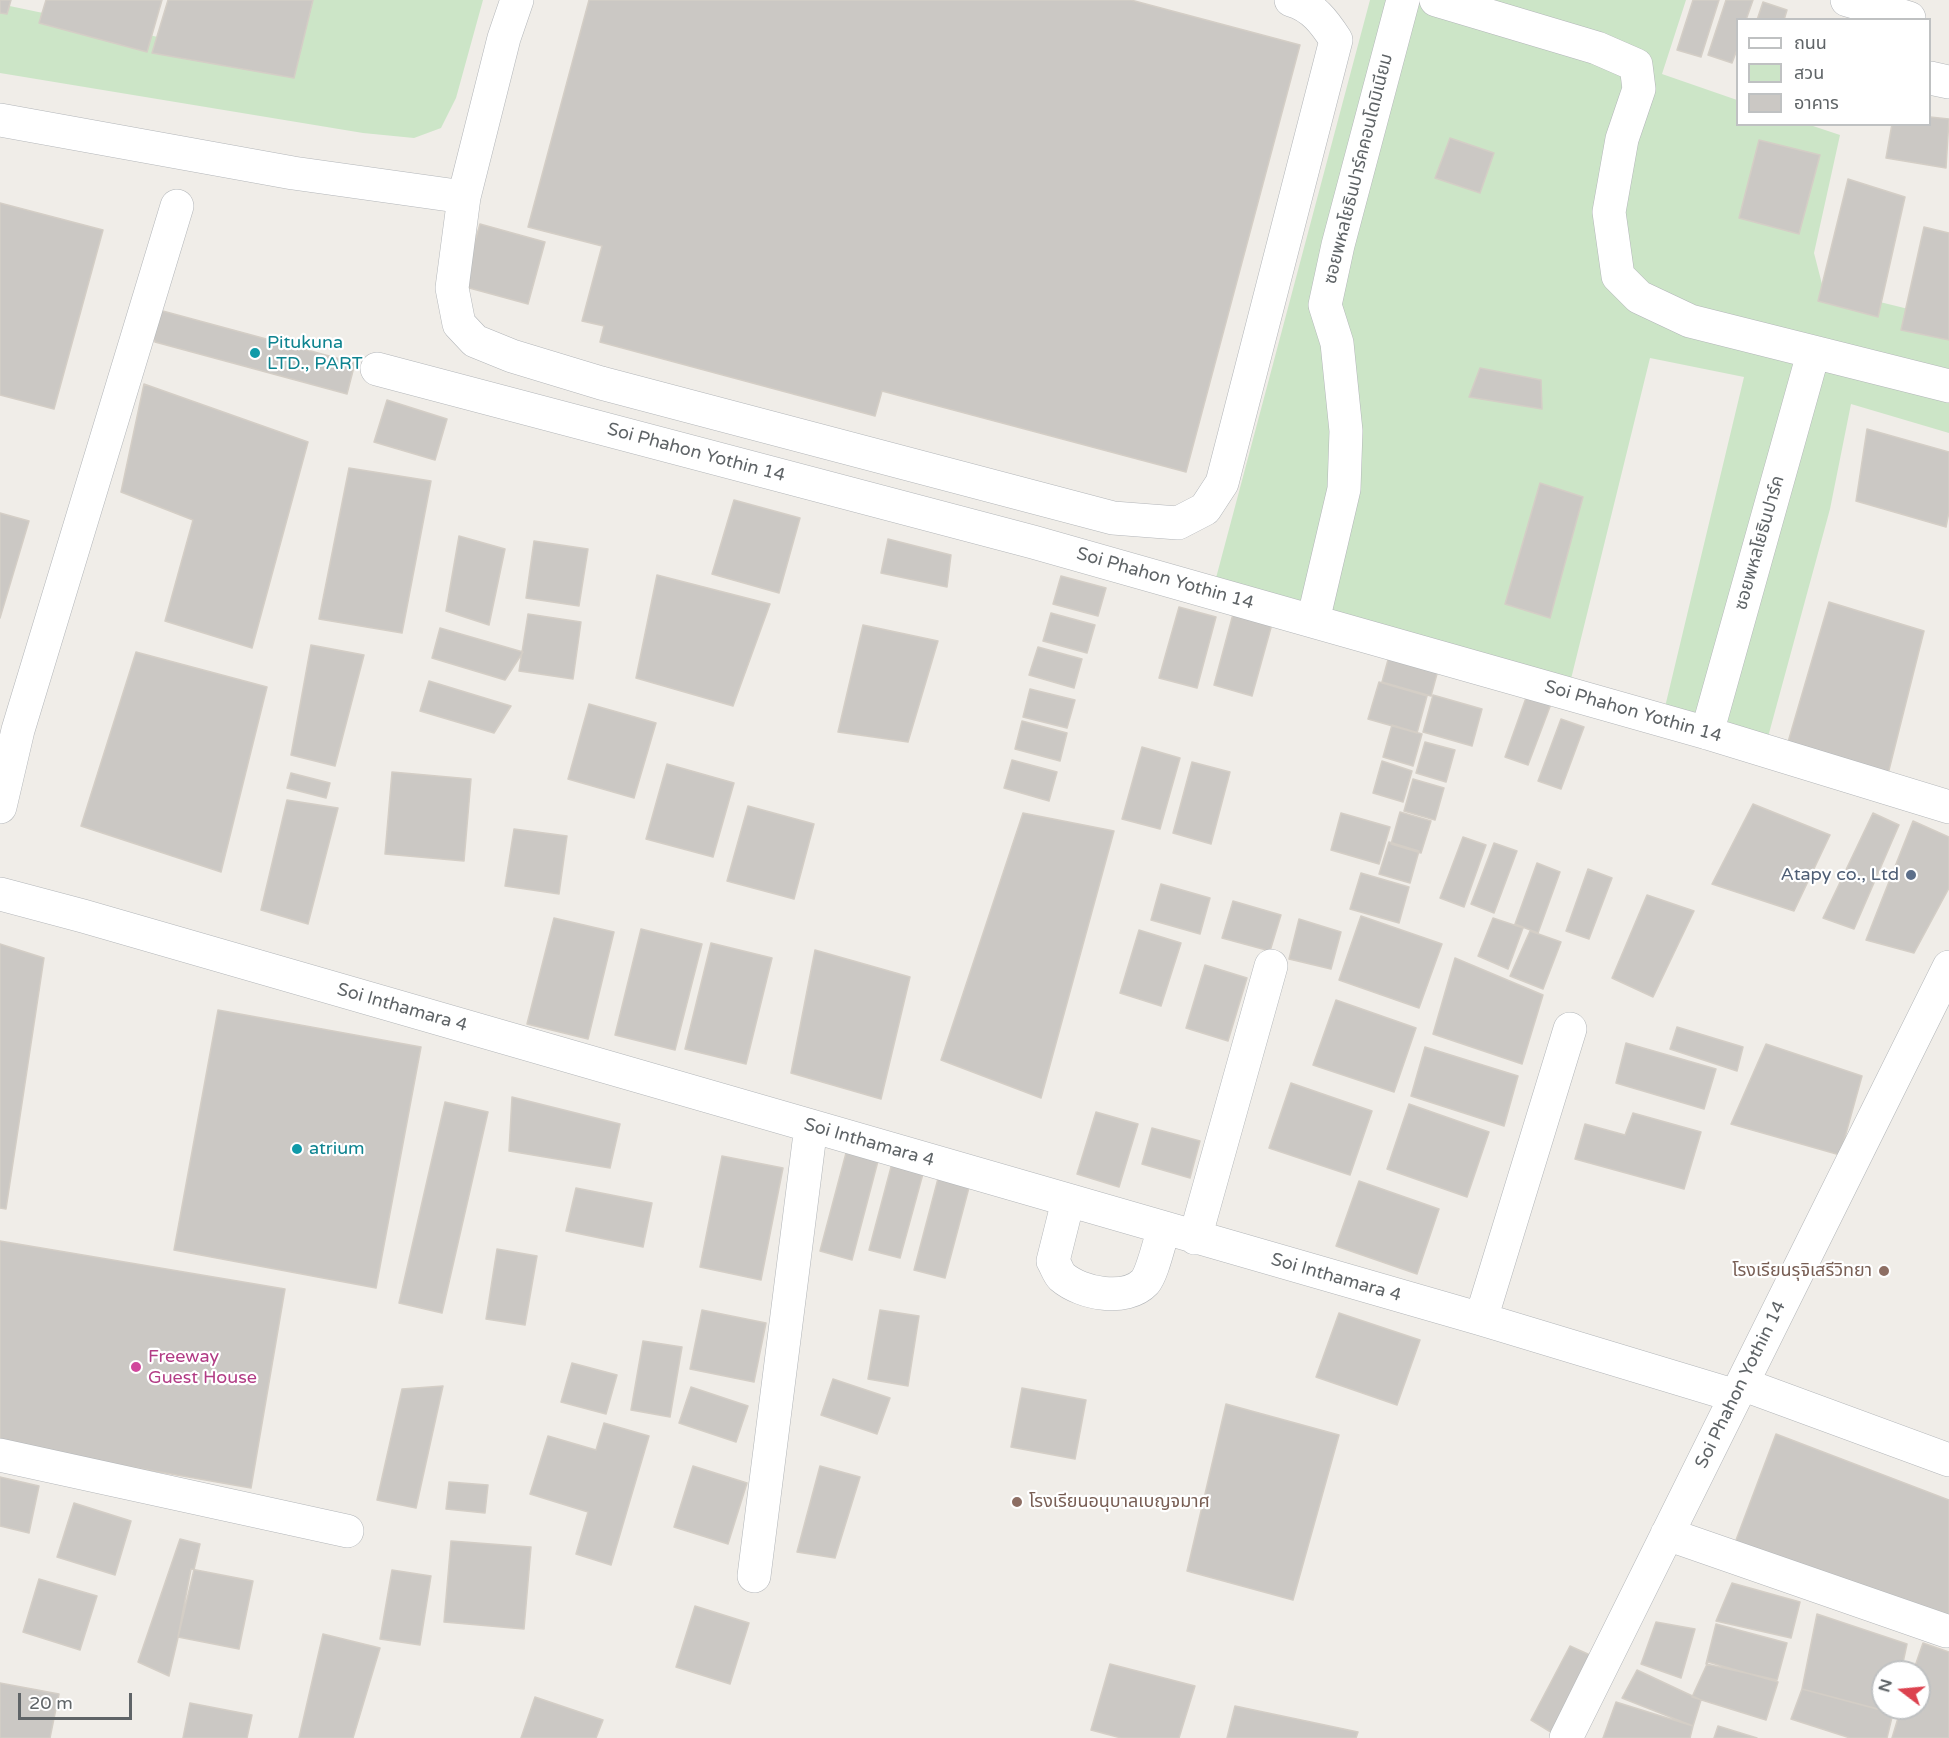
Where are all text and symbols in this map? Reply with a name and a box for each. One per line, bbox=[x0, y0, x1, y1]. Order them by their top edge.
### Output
legend bbox=[1736, 18, 1931, 126]
text: ถนน bbox=[1794, 32, 1827, 54]
street label: ซอยพหลโยธินปาร์คคอนโดมิเนียม bbox=[1320, 51, 1398, 287]
text: สวน bbox=[1794, 62, 1824, 84]
text: อาคาร bbox=[1794, 92, 1839, 114]
place label: Pitukuna LTD., PART bbox=[267, 332, 363, 374]
marker: Pitukuna LTD., PART bbox=[248, 346, 262, 360]
street label: Soi Phahon Yothin 14 bbox=[605, 419, 787, 487]
street label: ซอยพหลโยธินปาร์ค bbox=[1730, 473, 1790, 613]
street label: Soi Phahon Yothin 14 bbox=[1074, 543, 1256, 615]
street label: Soi Phahon Yothin 14 bbox=[1542, 676, 1724, 748]
place label: Atapy co., Ltd bbox=[1781, 864, 1899, 886]
marker: Atapy co., Ltd bbox=[1904, 868, 1918, 882]
street label: Soi Inthamara 4 bbox=[334, 979, 470, 1037]
street label: Soi Inthamara 4 bbox=[801, 1114, 937, 1172]
place label: atrium bbox=[309, 1138, 365, 1160]
marker: atrium bbox=[290, 1142, 304, 1156]
street label: Soi Inthamara 4 bbox=[1268, 1249, 1404, 1307]
place label: โรงเรียนรุจิเสรีวิทยา bbox=[1732, 1260, 1872, 1282]
marker: โรงเรียนรุจิเสรีวิทยา bbox=[1877, 1264, 1891, 1278]
street label: Soi Phahon Yothin 14 bbox=[1691, 1298, 1791, 1472]
place label: Freeway Guest House bbox=[148, 1346, 257, 1388]
marker: Freeway Guest House bbox=[129, 1360, 143, 1374]
place label: โรงเรียนอนุบาลเบญจมาศ bbox=[1029, 1491, 1210, 1513]
marker: โรงเรียนอนุบาลเบญจมาศ bbox=[1010, 1495, 1024, 1509]
north arrow bbox=[1871, 1660, 1931, 1720]
text: N bbox=[1874, 1677, 1897, 1695]
scale bar bbox=[21, 1681, 135, 1719]
text: 20 m bbox=[29, 1692, 73, 1714]

